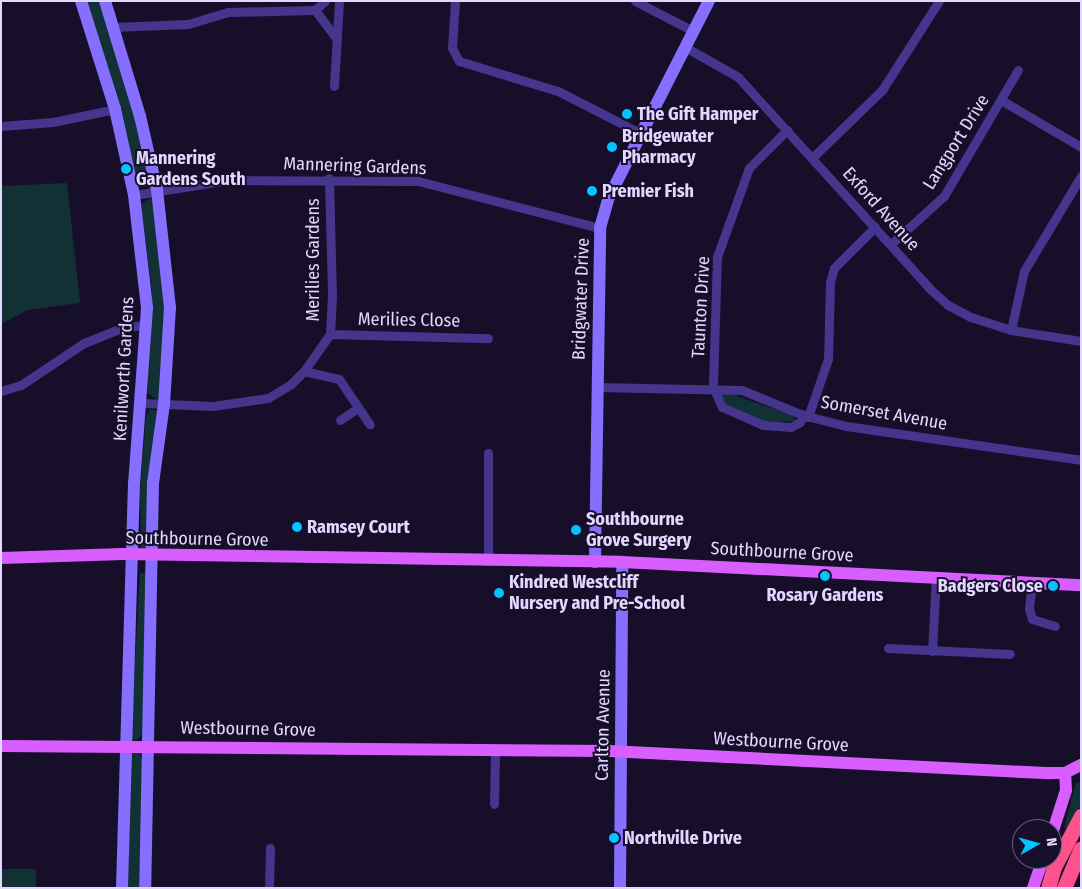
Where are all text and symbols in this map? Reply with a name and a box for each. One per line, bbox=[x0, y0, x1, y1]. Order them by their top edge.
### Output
street label: Langport Drive bbox=[918, 90, 994, 194]
place label: The Gift Hamper bbox=[637, 103, 758, 125]
marker: The Gift Hamper bbox=[621, 108, 633, 120]
place label: Bridgewater Pharmacy bbox=[622, 126, 714, 168]
marker: Bridgewater Pharmacy bbox=[606, 141, 618, 153]
place label: Mannering Gardens South bbox=[136, 148, 246, 190]
street label: Mannering Gardens bbox=[283, 153, 427, 179]
marker: Mannering Gardens South bbox=[120, 163, 132, 175]
street label: Exford Avenue bbox=[838, 163, 924, 255]
place label: Premier Fish bbox=[602, 180, 694, 202]
marker: Premier Fish bbox=[586, 185, 598, 197]
street label: Merilies Gardens bbox=[302, 198, 324, 322]
street label: Bridgwater Drive bbox=[568, 238, 594, 360]
street label: Taunton Drive bbox=[688, 255, 714, 359]
street label: Kenilworth Gardens bbox=[109, 296, 139, 442]
street label: Merilies Close bbox=[358, 308, 460, 332]
street label: Somerset Avenue bbox=[819, 391, 949, 435]
place label: Southbourne Grove Surgery bbox=[586, 509, 691, 552]
place label: Ramsey Court bbox=[307, 516, 410, 538]
marker: Ramsey Court bbox=[291, 521, 303, 533]
marker: Southbourne Grove Surgery bbox=[570, 524, 582, 536]
street label: Southbourne Grove bbox=[125, 527, 269, 551]
street label: Southbourne Grove bbox=[710, 537, 854, 567]
marker: Rosary Gardens bbox=[819, 570, 831, 582]
place label: Kindred Westcliff Nursery and Pre-School bbox=[509, 572, 685, 614]
place label: Badgers Close bbox=[938, 575, 1043, 597]
marker: Badgers Close bbox=[1047, 580, 1059, 592]
place label: Rosary Gardens bbox=[767, 584, 883, 606]
marker: Kindred Westcliff Nursery and Pre-School bbox=[493, 587, 505, 599]
street label: Carlton Avenue bbox=[591, 669, 615, 781]
street label: Westbourne Grove bbox=[180, 717, 316, 741]
street label: Westbourne Grove bbox=[713, 728, 849, 756]
north arrow bbox=[1012, 819, 1062, 869]
place label: Northville Drive bbox=[624, 827, 742, 849]
marker: Northville Drive bbox=[608, 832, 620, 844]
text: N bbox=[1042, 837, 1060, 847]

